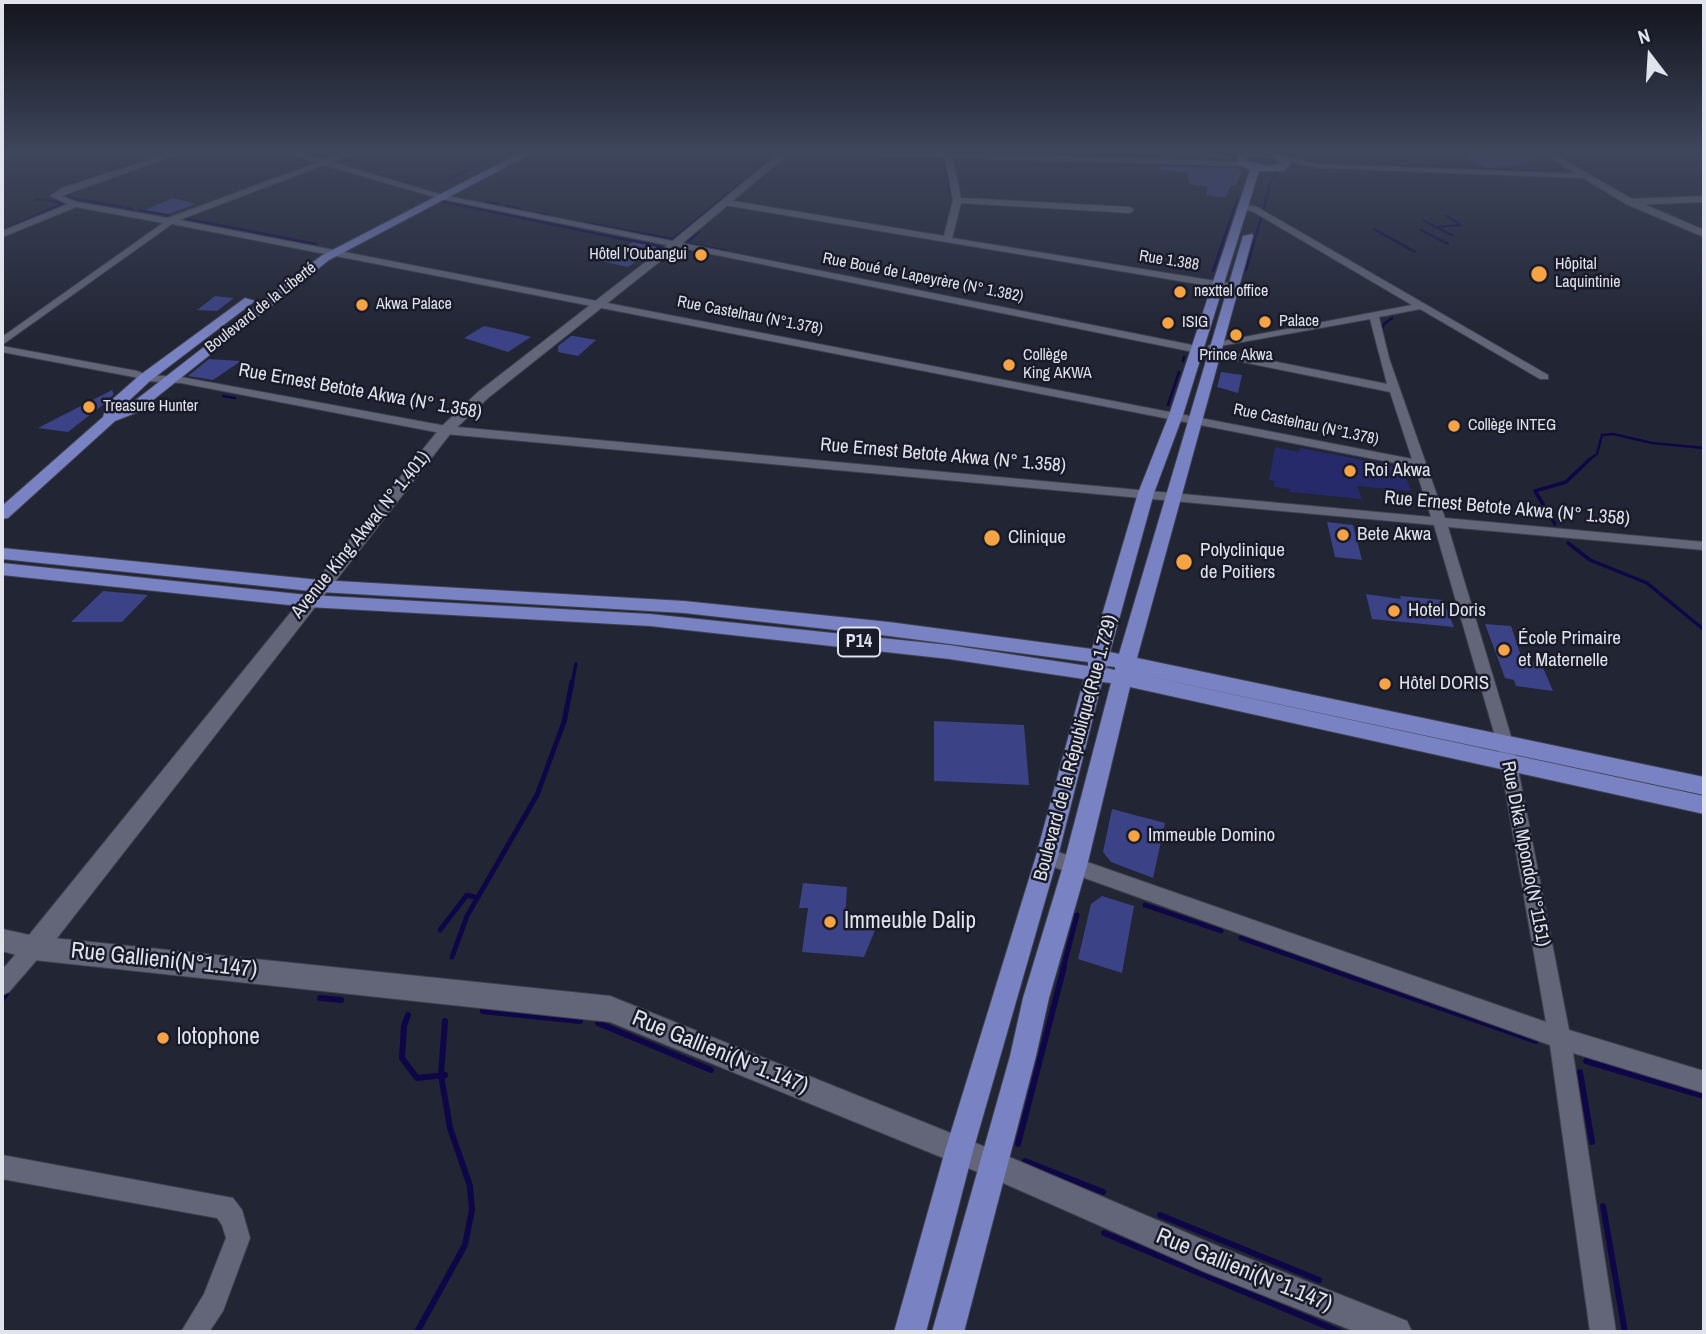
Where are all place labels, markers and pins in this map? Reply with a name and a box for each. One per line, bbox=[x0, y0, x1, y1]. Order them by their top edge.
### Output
place label: Hôtel l’Oubangui bbox=[589, 245, 687, 265]
marker: Hôtel l’Oubangui bbox=[693, 247, 709, 263]
place label: Hôpital Laquintinie bbox=[1555, 255, 1621, 293]
marker: Hôpital Laquintinie bbox=[1529, 264, 1549, 284]
place label: nexttel office bbox=[1194, 282, 1268, 302]
marker: nexttel office bbox=[1172, 284, 1188, 300]
place label: Akwa Palace bbox=[376, 295, 452, 315]
marker: Akwa Palace bbox=[354, 297, 370, 313]
place label: Palace bbox=[1279, 312, 1319, 332]
place label: ISIG bbox=[1182, 313, 1208, 333]
marker: Palace bbox=[1257, 314, 1273, 330]
marker: ISIG bbox=[1160, 315, 1176, 331]
marker: Prince Akwa bbox=[1228, 327, 1244, 343]
place label: Collège King AKWA bbox=[1023, 346, 1092, 384]
place label: Prince Akwa bbox=[1199, 346, 1273, 366]
marker: Collège King AKWA bbox=[1001, 357, 1017, 373]
place label: Treasure Hunter bbox=[103, 397, 198, 417]
marker: Treasure Hunter bbox=[81, 399, 97, 415]
place label: Collège INTEG bbox=[1468, 416, 1556, 436]
marker: Collège INTEG bbox=[1446, 418, 1462, 434]
place label: Roi Akwa bbox=[1364, 460, 1431, 482]
marker: Roi Akwa bbox=[1342, 463, 1358, 479]
place label: Bete Akwa bbox=[1357, 524, 1431, 546]
place label: Clinique bbox=[1008, 527, 1066, 549]
marker: Bete Akwa bbox=[1335, 527, 1351, 543]
marker: Clinique bbox=[982, 528, 1002, 548]
place label: Polyclinique de Poitiers bbox=[1200, 540, 1285, 584]
marker: Polyclinique de Poitiers bbox=[1174, 552, 1194, 572]
place label: Hotel Doris bbox=[1408, 600, 1486, 622]
marker: Hotel Doris bbox=[1386, 603, 1402, 619]
place label: École Primaire et Maternelle bbox=[1518, 628, 1621, 672]
marker: École Primaire et Maternelle bbox=[1496, 642, 1512, 658]
place label: Hôtel DORIS bbox=[1399, 673, 1489, 695]
marker: Hôtel DORIS bbox=[1377, 676, 1393, 692]
place label: Immeuble Domino bbox=[1148, 825, 1275, 847]
marker: Immeuble Domino bbox=[1126, 828, 1142, 844]
place label: Immeuble Dalip bbox=[844, 908, 976, 936]
marker: Immeuble Dalip bbox=[822, 914, 838, 930]
place label: lotophone bbox=[177, 1024, 260, 1052]
marker: lotophone bbox=[155, 1030, 171, 1046]

